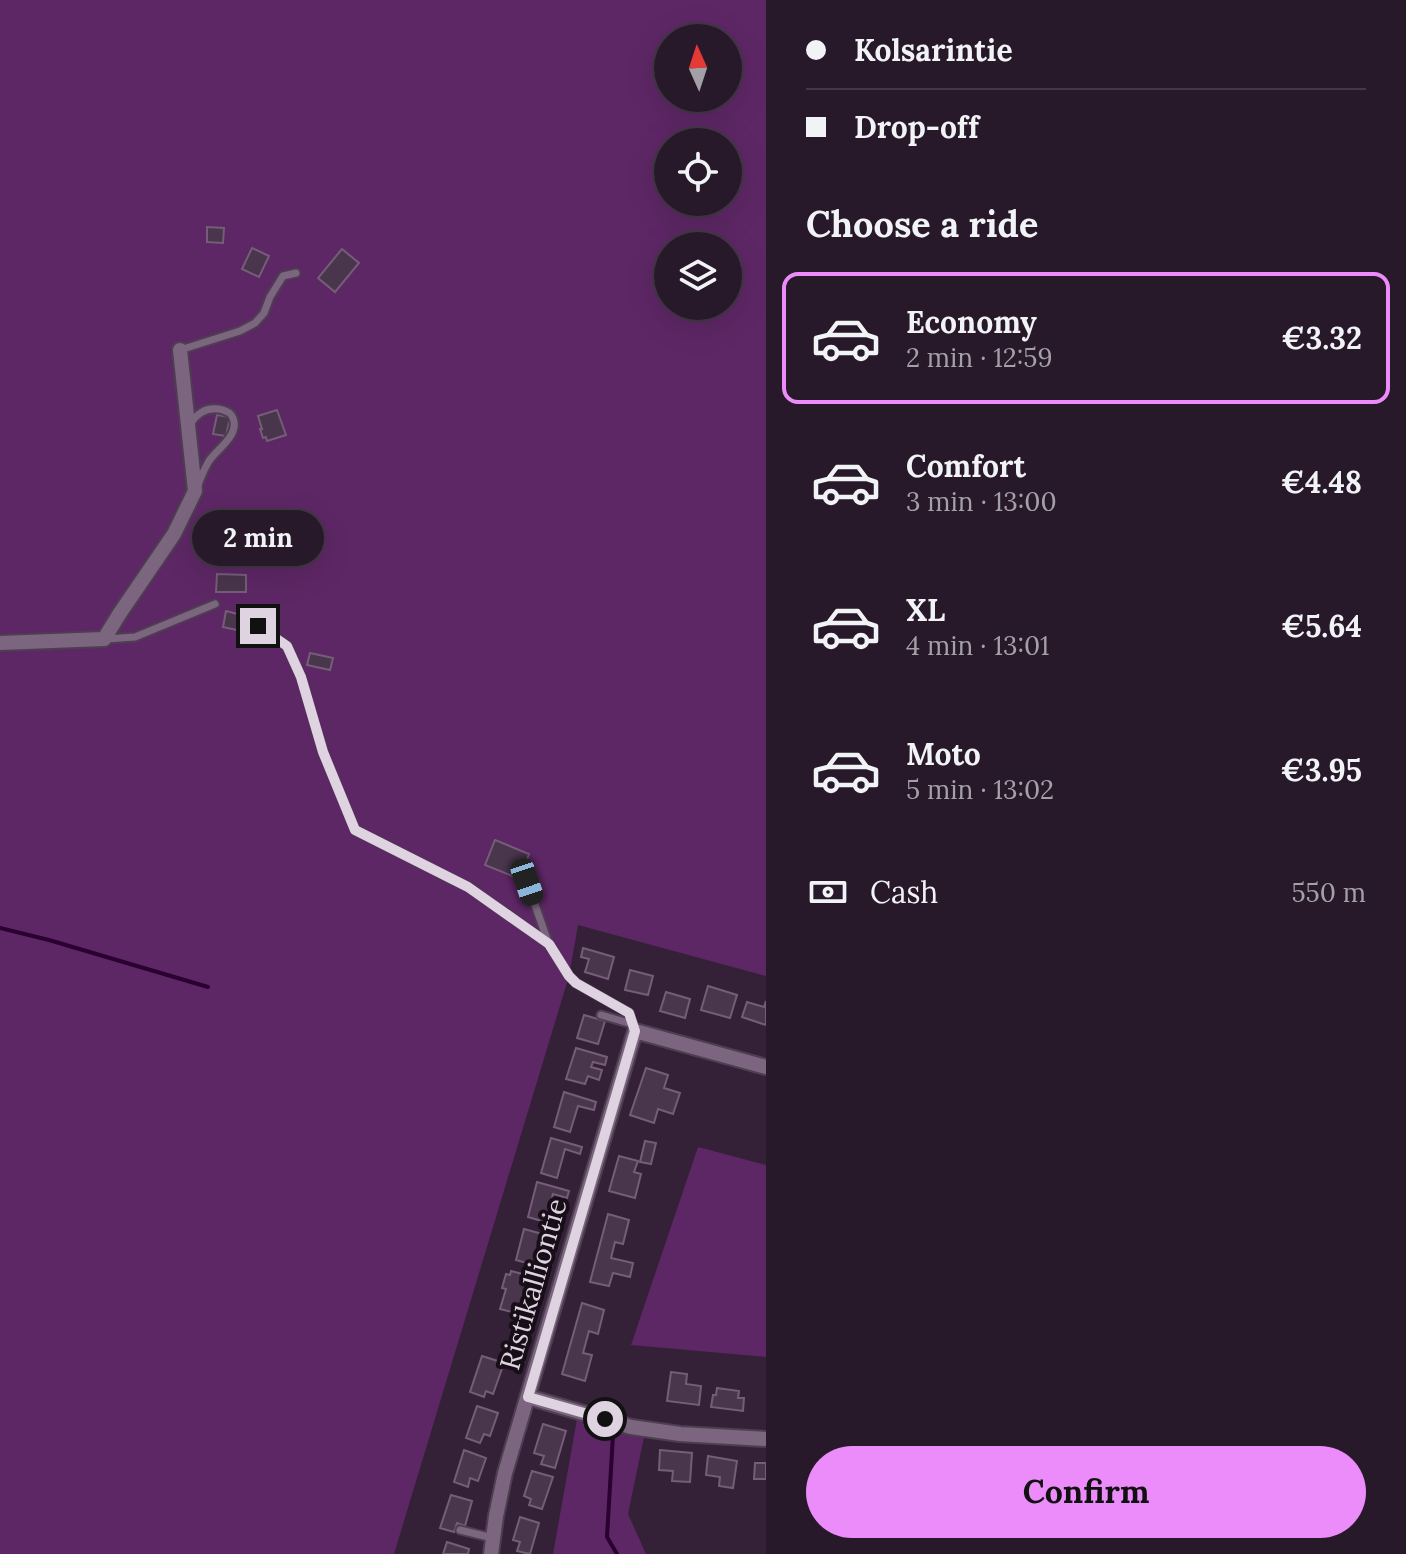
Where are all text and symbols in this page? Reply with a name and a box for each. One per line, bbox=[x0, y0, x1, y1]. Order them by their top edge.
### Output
north arrow bbox=[654, 24, 742, 112]
map controls bbox=[654, 24, 742, 320]
text: Kolsarintie bbox=[854, 31, 1013, 69]
text: Drop-off bbox=[854, 108, 979, 146]
button: locate bbox=[654, 128, 742, 216]
text: Choose a ride bbox=[806, 201, 1038, 247]
button: layers bbox=[654, 232, 742, 320]
icon: car bbox=[810, 302, 882, 374]
text: Economy bbox=[906, 303, 1037, 341]
text: €3.32 bbox=[1281, 319, 1362, 357]
text: 2 min · 12:59 bbox=[906, 341, 1052, 374]
icon: car bbox=[810, 446, 882, 518]
text: Comfort bbox=[906, 447, 1026, 485]
text: €4.48 bbox=[1281, 463, 1362, 501]
text: 3 min · 13:00 bbox=[906, 485, 1057, 518]
callout: 2 min bbox=[192, 510, 324, 566]
text: 2 min bbox=[223, 521, 293, 554]
icon: car bbox=[810, 590, 882, 662]
text: XL bbox=[906, 591, 945, 629]
text: €5.64 bbox=[1281, 607, 1362, 645]
route end bbox=[240, 608, 276, 644]
text: 4 min · 13:01 bbox=[906, 629, 1050, 662]
icon: car bbox=[810, 734, 882, 806]
text: Moto bbox=[906, 735, 981, 773]
text: €3.95 bbox=[1280, 751, 1362, 789]
text: 5 min · 13:02 bbox=[906, 773, 1054, 806]
car bbox=[508, 855, 546, 909]
icon: cash bbox=[806, 870, 850, 914]
text: Cash bbox=[870, 873, 938, 911]
text: 550 m bbox=[1291, 876, 1366, 909]
street label: Ristikalliontie bbox=[491, 1194, 575, 1374]
route start bbox=[587, 1401, 623, 1437]
button: Confirm bbox=[806, 1446, 1366, 1538]

